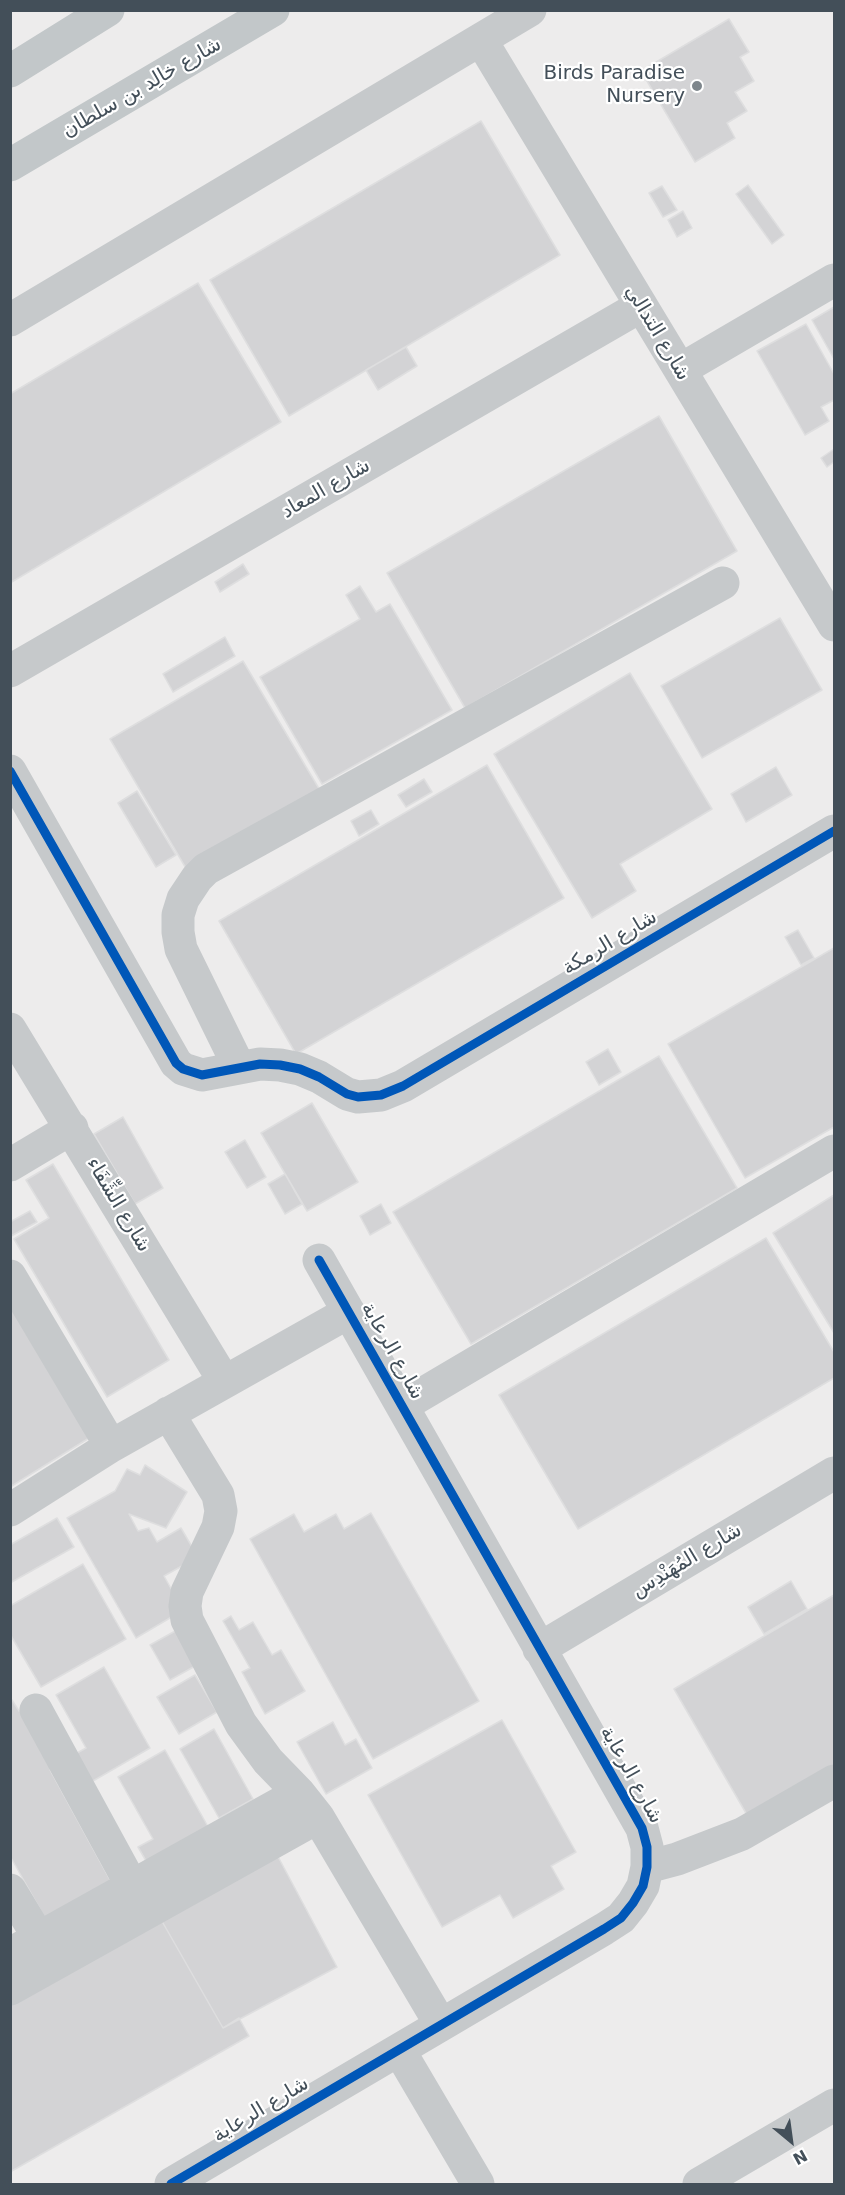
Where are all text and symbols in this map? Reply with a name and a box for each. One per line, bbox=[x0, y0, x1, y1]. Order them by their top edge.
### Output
street label: شارع خالِد بن سلطان bbox=[58, 33, 226, 143]
place label: Birds Paradise Nursery bbox=[544, 62, 685, 109]
marker: Birds Paradise Nursery bbox=[690, 79, 704, 93]
street label: شارع التدالي bbox=[619, 281, 695, 385]
street label: شارع المعاد bbox=[277, 454, 375, 524]
street label: شارع الرمكة bbox=[558, 905, 662, 981]
street label: شارع الشِّفَاء bbox=[80, 1153, 156, 1257]
street label: شارع الرعاية bbox=[355, 1298, 429, 1404]
street label: شارع المُهَنْدِس bbox=[628, 1519, 746, 1603]
street label: شارع الرعاية bbox=[594, 1722, 668, 1828]
street label: شارع الرعاية bbox=[209, 2072, 313, 2148]
north arrow bbox=[761, 2111, 821, 2171]
text: N bbox=[790, 2146, 810, 2169]

